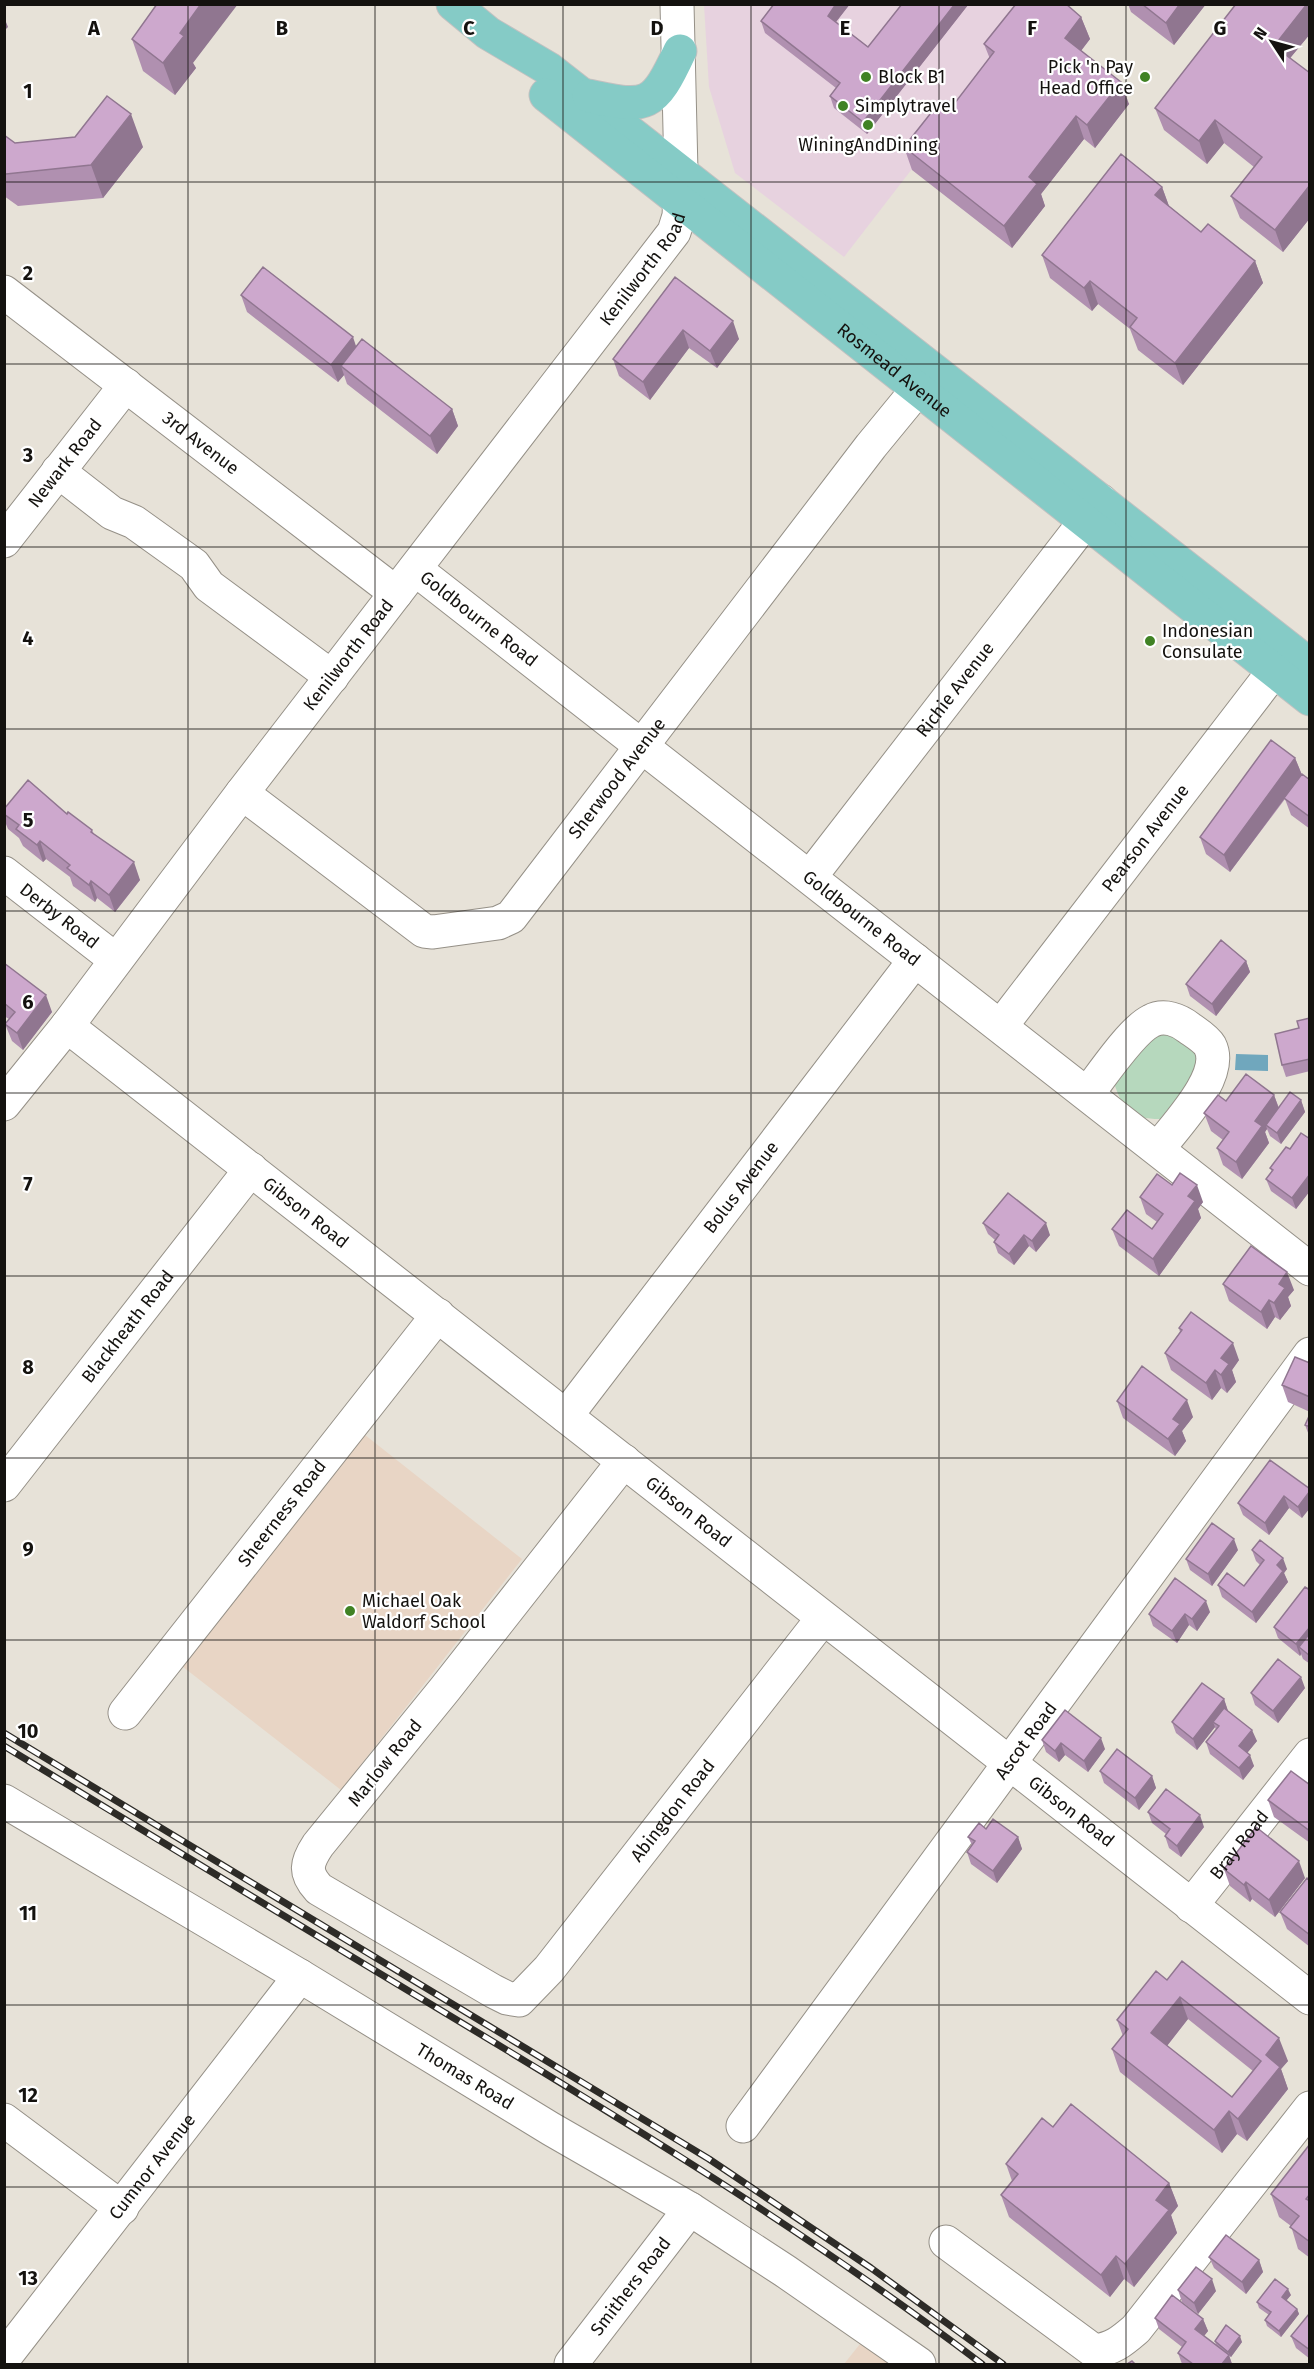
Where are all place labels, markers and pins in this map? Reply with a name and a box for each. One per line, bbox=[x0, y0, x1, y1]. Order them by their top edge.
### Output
place label: Pick 'n Pay Head Office bbox=[1039, 56, 1133, 99]
place label: Block B1 bbox=[878, 66, 945, 88]
marker: Block B1 bbox=[859, 70, 873, 84]
marker: Pick 'n Pay Head Office bbox=[1138, 70, 1152, 84]
place label: Simplytravel bbox=[855, 95, 956, 117]
marker: Simplytravel bbox=[836, 99, 850, 113]
marker: WiningAndDining bbox=[861, 118, 875, 132]
place label: WiningAndDining bbox=[798, 134, 938, 156]
place label: Indonesian Consulate bbox=[1162, 620, 1253, 663]
marker: Indonesian Consulate bbox=[1143, 634, 1157, 648]
place label: Michael Oak Waldorf School bbox=[362, 1590, 485, 1633]
marker: Michael Oak Waldorf School bbox=[343, 1604, 357, 1618]

